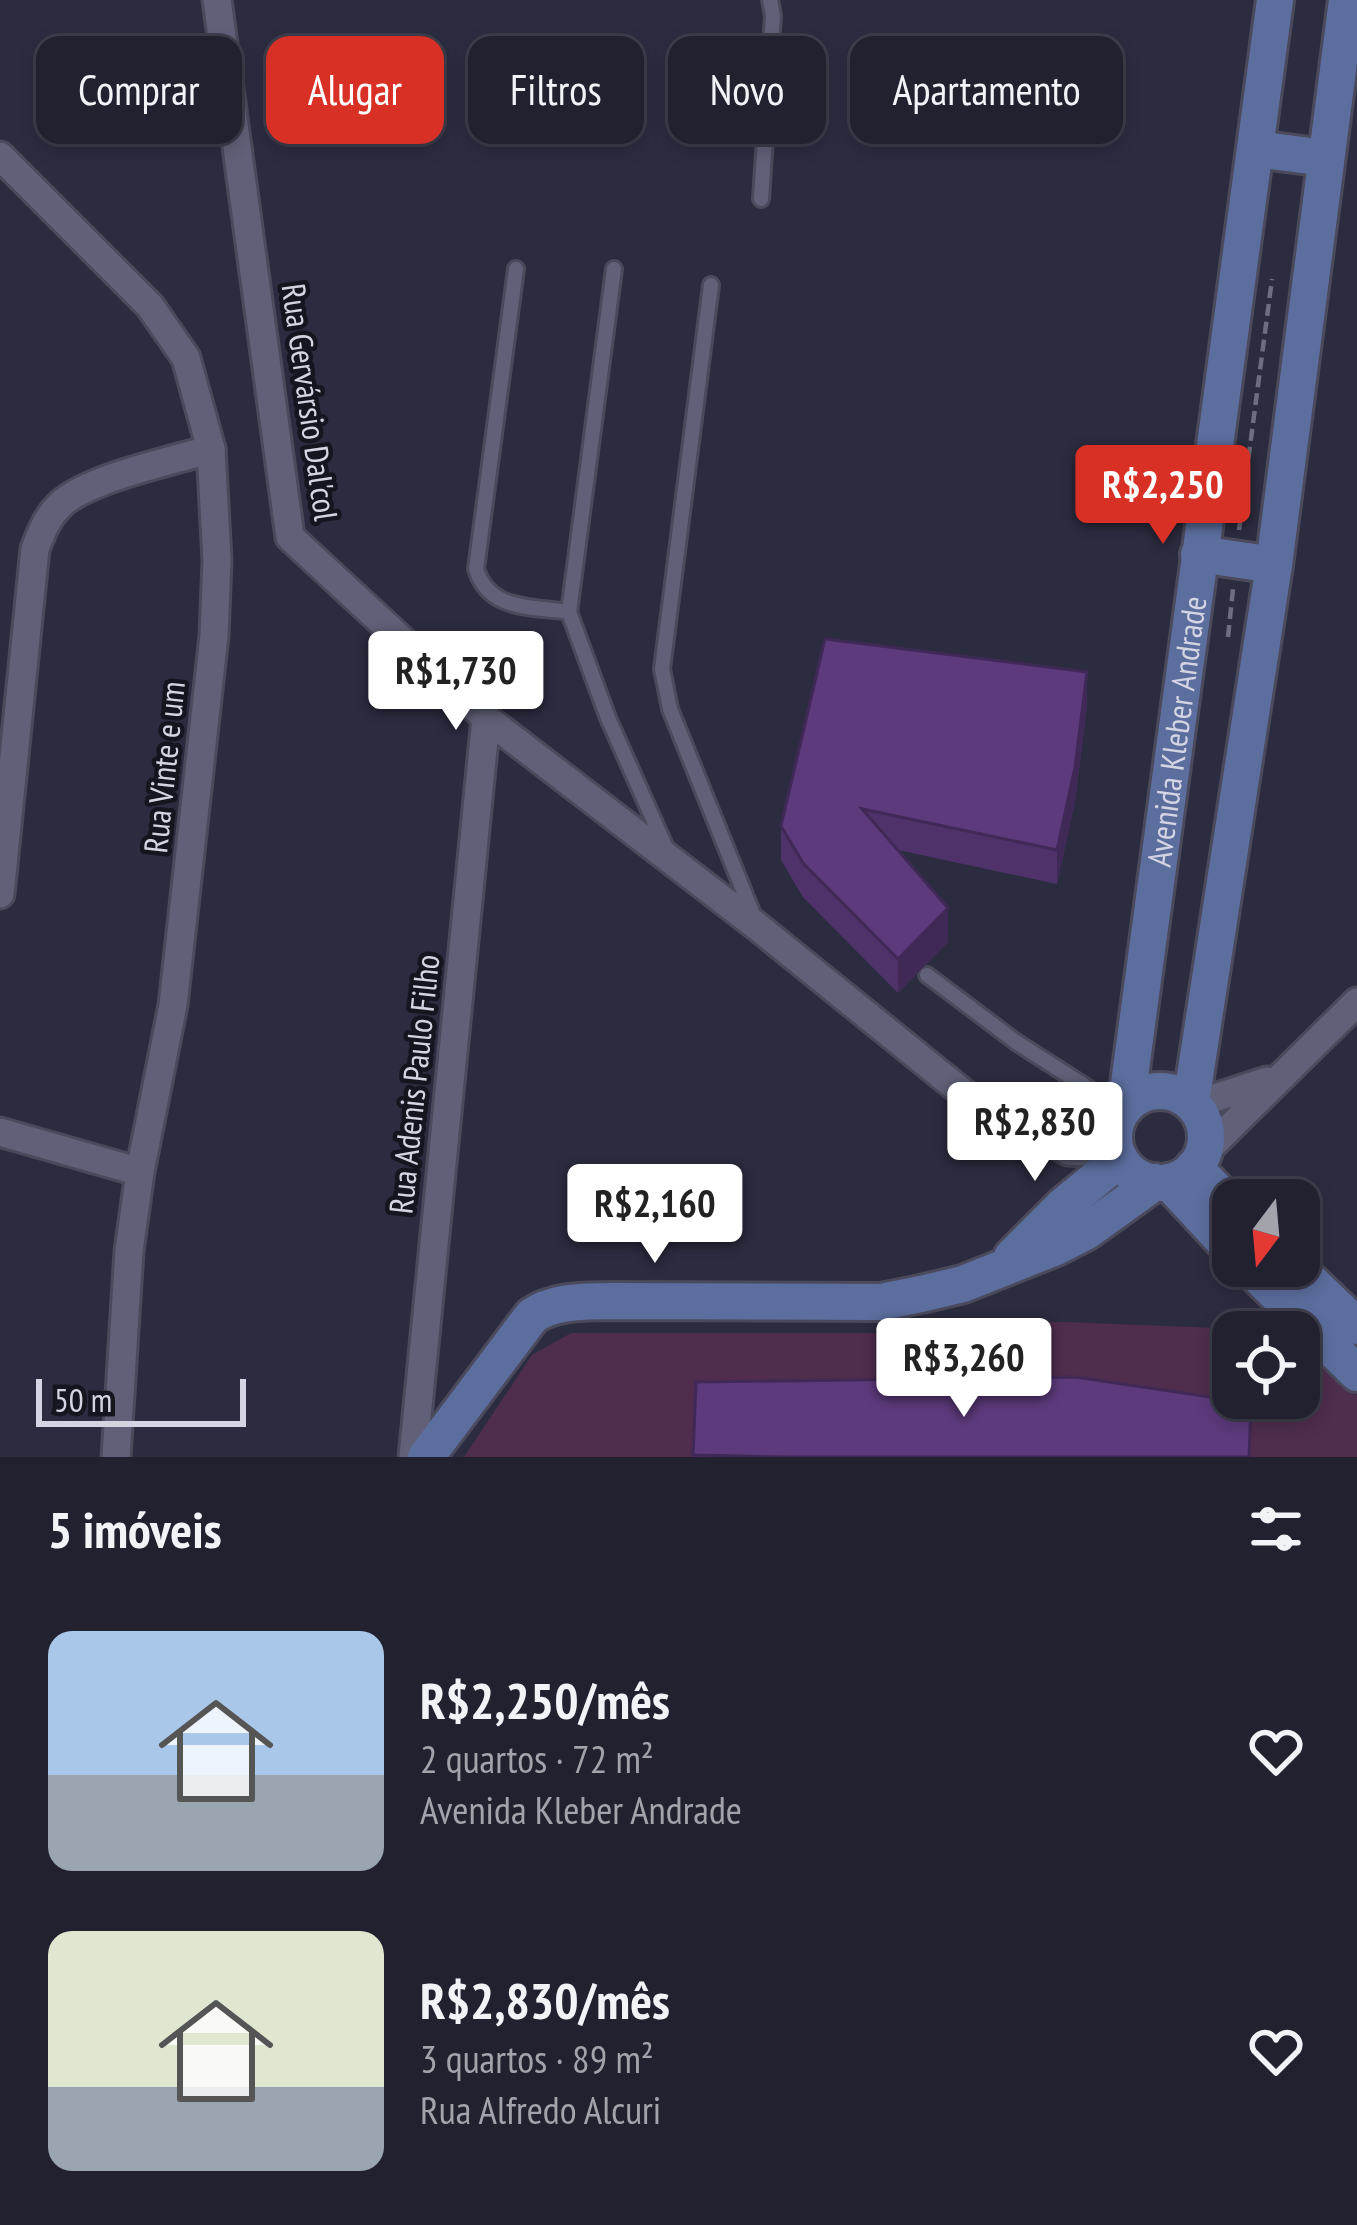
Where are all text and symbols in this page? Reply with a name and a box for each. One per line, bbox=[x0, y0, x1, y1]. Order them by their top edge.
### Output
chip: Comprar bbox=[36, 36, 242, 144]
chip: Alugar bbox=[266, 36, 444, 144]
chip: Filtros bbox=[468, 36, 644, 144]
chip: Novo bbox=[668, 36, 826, 144]
chip: Apartamento bbox=[850, 36, 1123, 144]
street label: Rua Gervársio Dal'col bbox=[273, 281, 348, 523]
pin: R$2,250 bbox=[1052, 445, 1274, 547]
text: R$2,250 bbox=[1102, 458, 1224, 509]
street label: Avenida Kleber Andrade bbox=[1136, 593, 1215, 869]
pin: R$1,730 bbox=[345, 631, 567, 733]
text: R$1,730 bbox=[395, 644, 517, 695]
street label: Rua Vinte e um bbox=[133, 679, 194, 855]
street label: Rua Adenis Paulo Filho bbox=[379, 952, 449, 1216]
pin: R$2,830 bbox=[924, 1082, 1146, 1184]
text: R$2,830 bbox=[974, 1095, 1096, 1146]
pin: R$2,160 bbox=[544, 1164, 766, 1266]
text: R$2,160 bbox=[594, 1177, 716, 1228]
north arrow bbox=[1212, 1179, 1320, 1287]
map controls bbox=[1212, 1179, 1320, 1419]
button: locate bbox=[1212, 1311, 1320, 1419]
pin: R$3,260 bbox=[853, 1318, 1075, 1420]
text: R$3,260 bbox=[903, 1331, 1025, 1382]
scale bar bbox=[36, 1373, 246, 1426]
text: 50 m bbox=[54, 1378, 112, 1421]
text: 5 imóveis bbox=[48, 1496, 222, 1562]
icon: filters bbox=[1243, 1496, 1309, 1562]
text: R$2,250/mês bbox=[420, 1667, 670, 1733]
icon: home bbox=[144, 1679, 288, 1823]
icon: heart bbox=[1243, 1718, 1309, 1784]
text: 2 quartos · 72 m² bbox=[420, 1733, 654, 1784]
text: Avenida Kleber Andrade bbox=[420, 1784, 742, 1835]
text: R$2,830/mês bbox=[420, 1967, 670, 2033]
icon: home bbox=[144, 1979, 288, 2123]
icon: heart bbox=[1243, 2018, 1309, 2084]
text: 3 quartos · 89 m² bbox=[420, 2033, 654, 2084]
text: Rua Alfredo Alcuri bbox=[420, 2084, 661, 2135]

